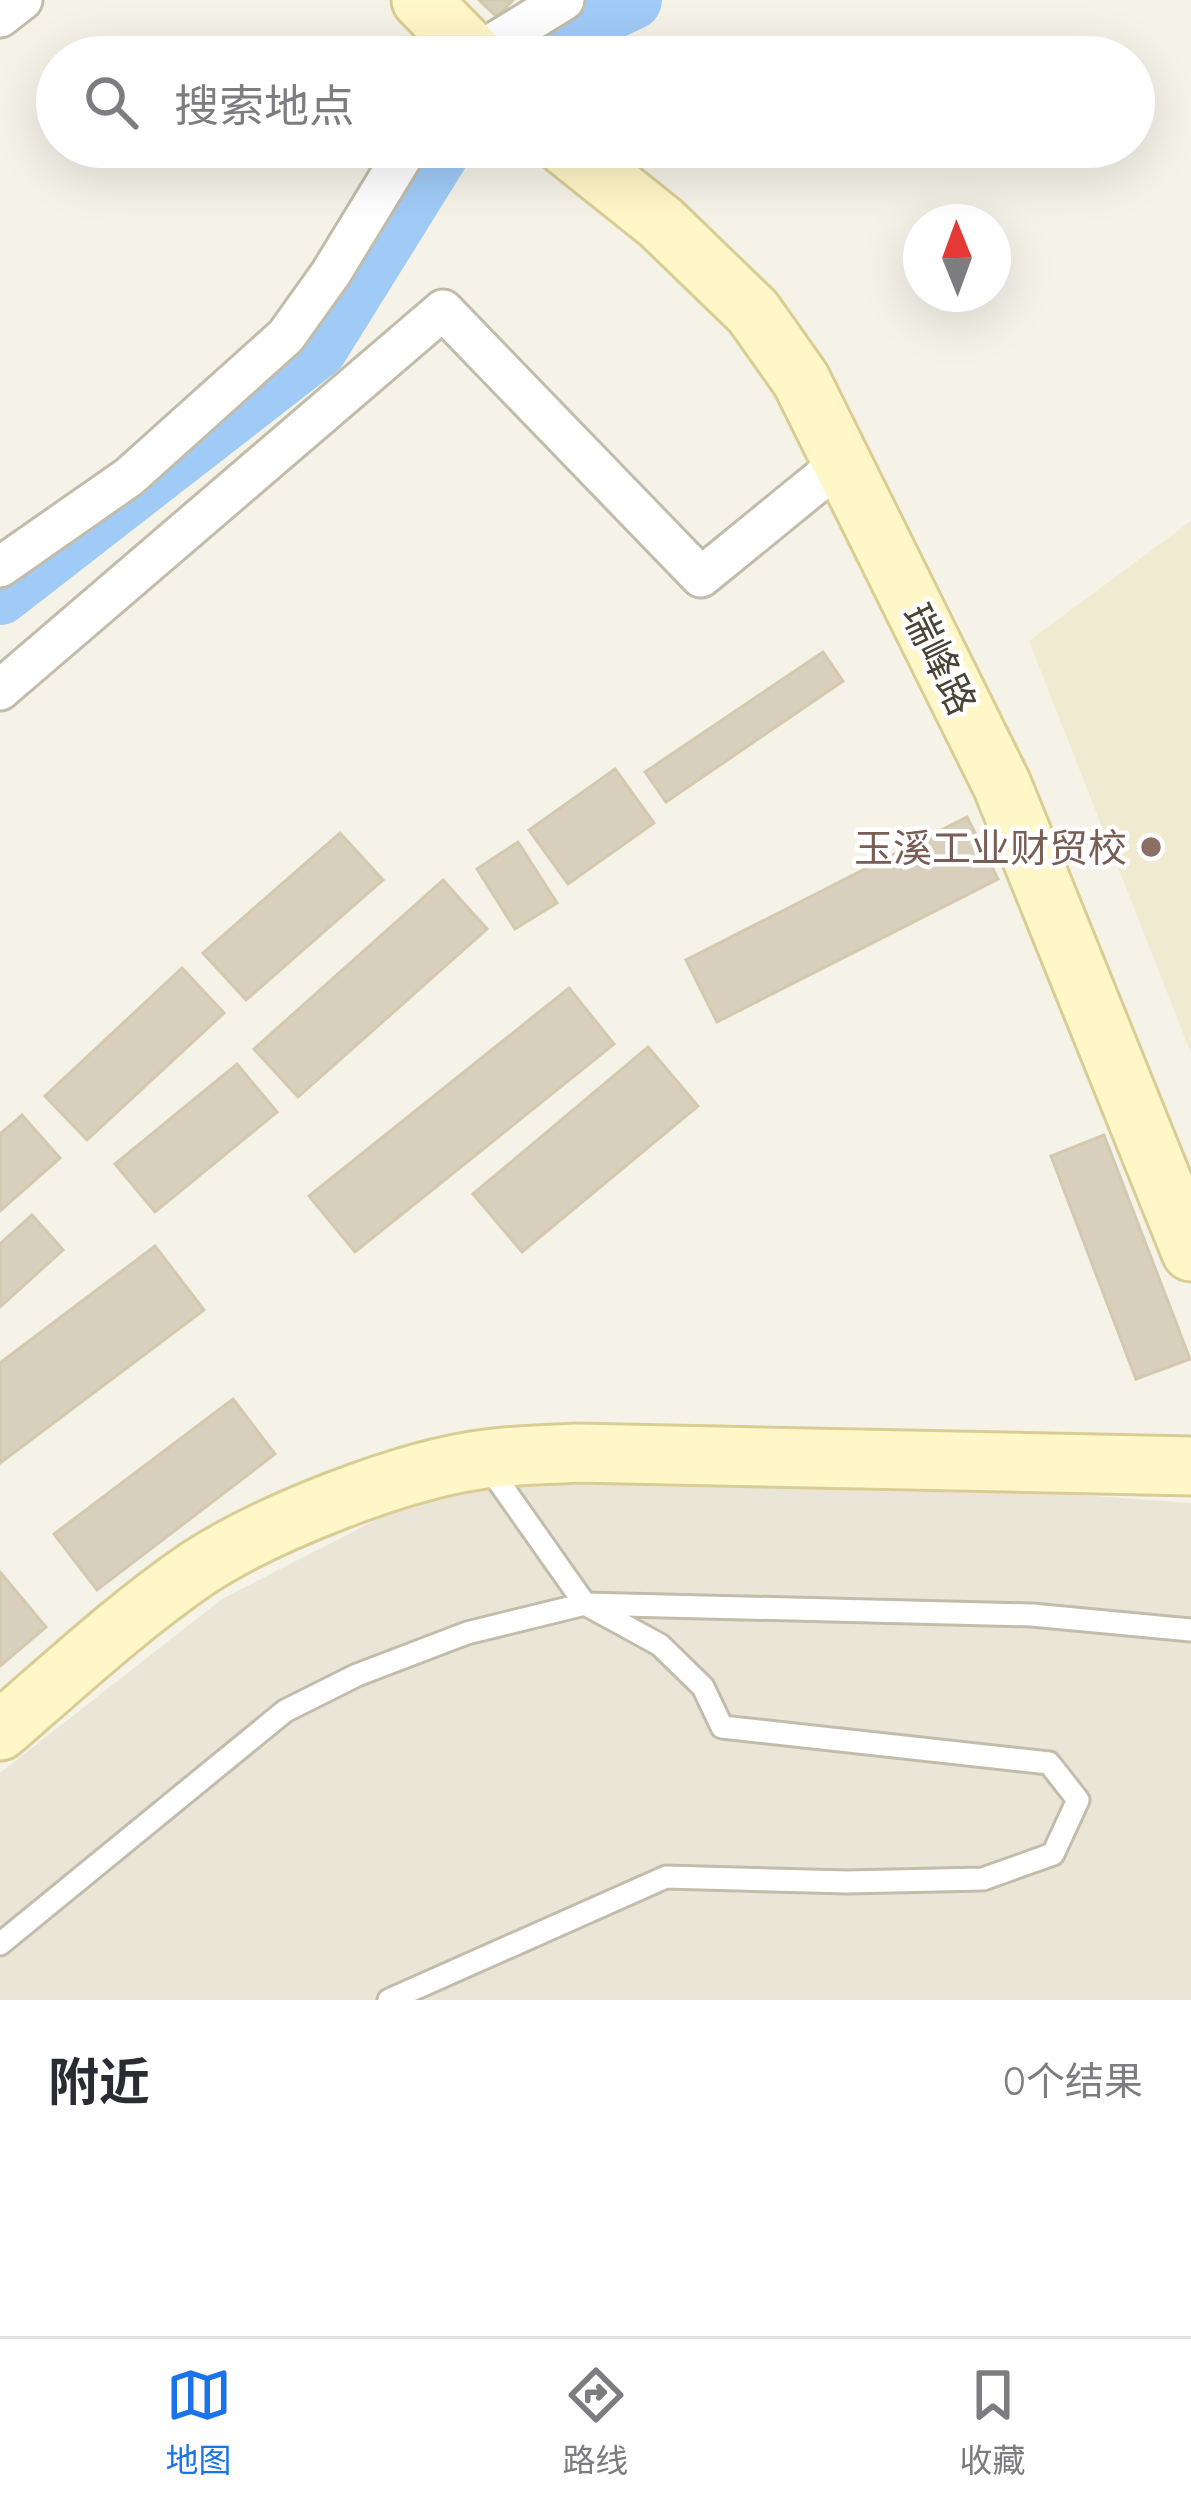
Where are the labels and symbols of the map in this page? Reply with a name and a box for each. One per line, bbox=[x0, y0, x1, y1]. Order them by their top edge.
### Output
north arrow bbox=[903, 204, 1011, 312]
street label: 瑞峰路 bbox=[892, 596, 988, 722]
place label: 玉溪工业财贸校 bbox=[854, 823, 1127, 872]
marker: 玉溪工业财贸校 bbox=[1138, 834, 1164, 860]

